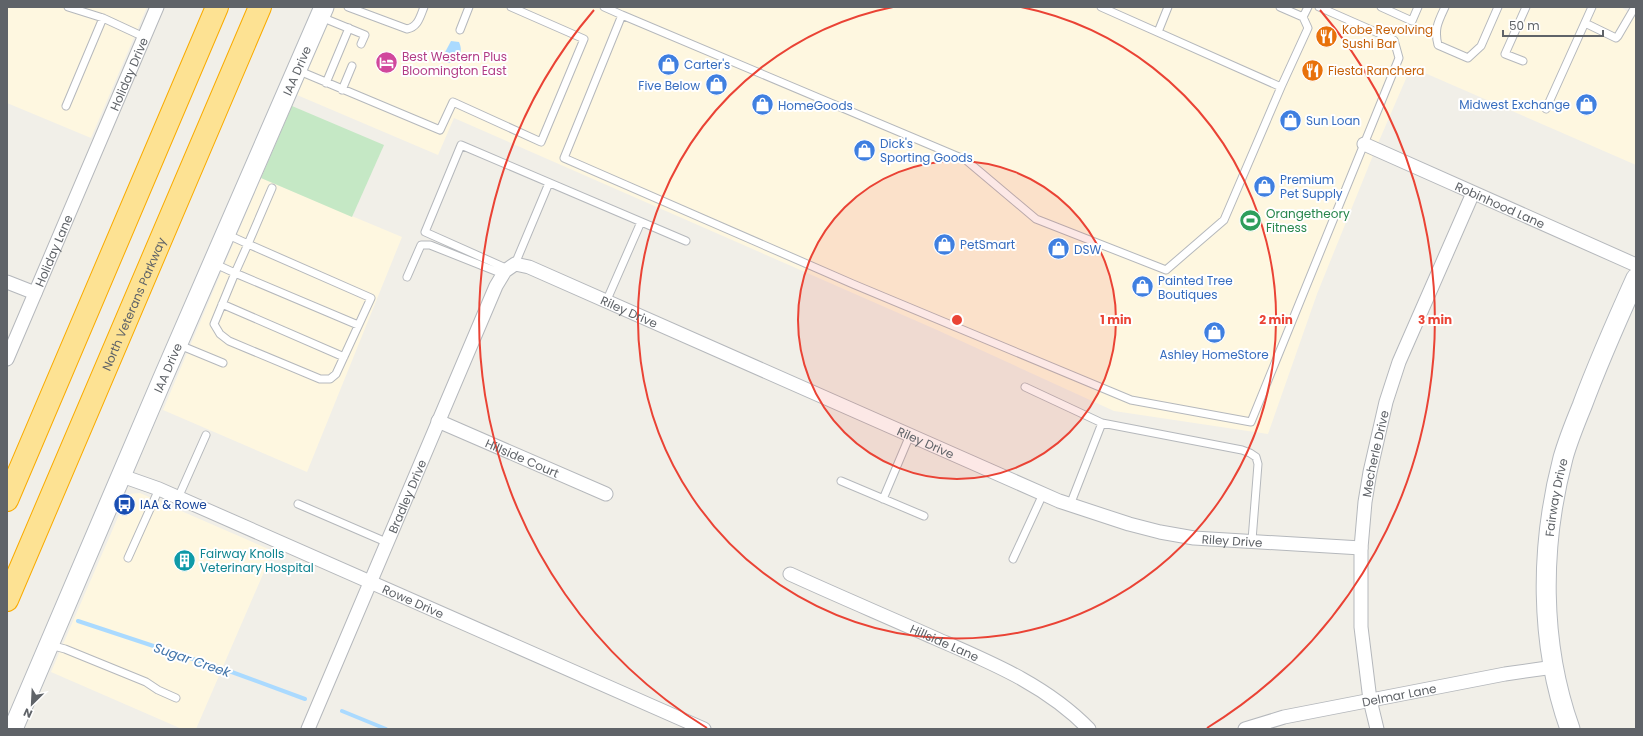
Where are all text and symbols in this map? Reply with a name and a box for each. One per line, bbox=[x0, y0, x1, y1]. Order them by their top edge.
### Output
scale bar bbox=[1503, 12, 1603, 38]
text: 50 m bbox=[1509, 17, 1540, 34]
place label: Kobe Revolving Sushi Bar bbox=[1342, 21, 1433, 52]
restaurant icon: Kobe Revolving Sushi Bar bbox=[1314, 23, 1340, 49]
street label: Holiday Drive bbox=[105, 34, 152, 113]
street label: IAA Drive bbox=[278, 43, 315, 98]
place label: Best Western Plus Bloomington East bbox=[402, 48, 507, 79]
hotel icon: Best Western Plus Bloomington East bbox=[373, 50, 399, 76]
shop icon: Carter's bbox=[655, 51, 681, 77]
place label: Carter's bbox=[684, 56, 730, 73]
restaurant icon: Fiesta Ranchera bbox=[1300, 57, 1326, 83]
place label: Fiesta Ranchera bbox=[1328, 62, 1424, 79]
shop icon: Five Below bbox=[703, 72, 729, 98]
place label: Five Below bbox=[638, 77, 700, 94]
shop icon: Midwest Exchange bbox=[1573, 91, 1599, 117]
shop icon: HomeGoods bbox=[750, 92, 776, 118]
place label: Midwest Exchange bbox=[1459, 96, 1570, 113]
place label: HomeGoods bbox=[778, 97, 853, 114]
shop icon: Sun Loan bbox=[1278, 107, 1304, 133]
place label: Sun Loan bbox=[1306, 112, 1360, 129]
place label: Dick's Sporting Goods bbox=[880, 135, 973, 166]
shop icon: Dick's Sporting Goods bbox=[852, 137, 878, 163]
place label: Premium Pet Supply bbox=[1280, 171, 1343, 202]
shop icon: Premium Pet Supply bbox=[1251, 173, 1277, 199]
street label: Robinhood Lane bbox=[1453, 177, 1548, 232]
place label: Orangetheory Fitness bbox=[1266, 205, 1350, 236]
sports icon: Orangetheory Fitness bbox=[1238, 207, 1264, 233]
street label: Holiday Lane bbox=[30, 212, 76, 289]
shop icon: PetSmart bbox=[932, 231, 958, 257]
street label: North Veterans Parkway bbox=[97, 234, 169, 373]
place label: PetSmart bbox=[960, 236, 1015, 253]
shop icon: DSW bbox=[1045, 236, 1071, 262]
place label: DSW bbox=[1074, 241, 1102, 258]
place label: Painted Tree Boutiques bbox=[1158, 272, 1233, 303]
shop icon: Painted Tree Boutiques bbox=[1129, 274, 1155, 300]
street label: Riley Drive bbox=[598, 291, 661, 331]
text: 1 min bbox=[1100, 311, 1132, 328]
text: 2 min bbox=[1259, 311, 1293, 328]
text: 3 min bbox=[1418, 311, 1452, 328]
centre of rings bbox=[950, 313, 964, 327]
shop icon: Ashley HomeStore bbox=[1201, 320, 1227, 346]
street label: IAA Drive bbox=[149, 340, 186, 395]
place label: Ashley HomeStore bbox=[1159, 346, 1269, 363]
street label: Mecherle Drive bbox=[1357, 408, 1392, 498]
street label: Riley Drive bbox=[895, 422, 957, 462]
street label: Hillside Court bbox=[483, 434, 562, 481]
street label: Fairway Drive bbox=[1540, 456, 1571, 537]
street label: Bradley Drive bbox=[384, 457, 430, 536]
bus stop icon: IAA & Rowe bbox=[112, 491, 138, 517]
place label: IAA & Rowe bbox=[140, 496, 207, 513]
street label: Riley Drive bbox=[1201, 530, 1263, 551]
place label: Fairway Knolls Veterinary Hospital bbox=[200, 545, 314, 576]
building icon: Fairway Knolls Veterinary Hospital bbox=[171, 547, 197, 573]
street label: Rowe Drive bbox=[380, 580, 447, 622]
street label: Hillside Lane bbox=[907, 620, 982, 665]
water label: Sugar Creek bbox=[151, 638, 234, 682]
street label: Delmar Lane bbox=[1360, 679, 1438, 710]
north arrow bbox=[12, 684, 52, 724]
text: N bbox=[21, 704, 35, 722]

